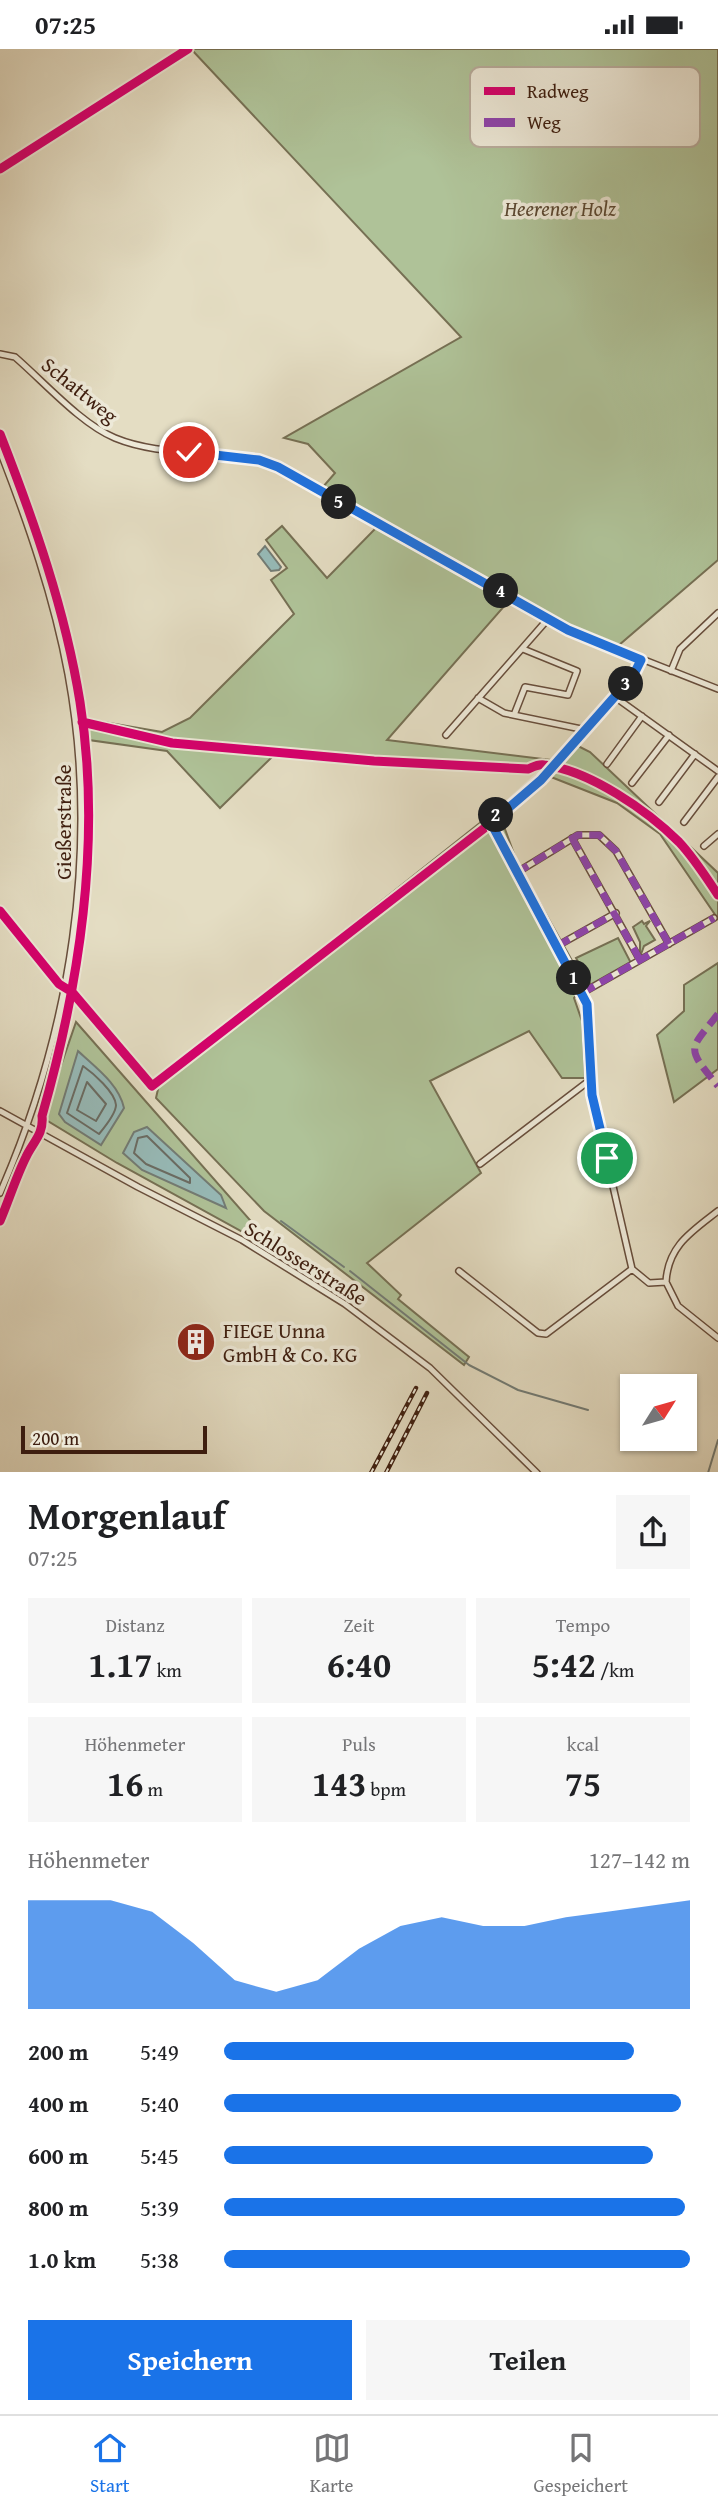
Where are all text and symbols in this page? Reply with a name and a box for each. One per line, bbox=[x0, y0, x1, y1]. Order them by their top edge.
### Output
text: 07:25 bbox=[35, 5, 96, 44]
legend bbox=[470, 67, 700, 147]
text: Radweg bbox=[527, 77, 589, 105]
text: Weg bbox=[527, 108, 561, 136]
park label: Heerener Holz bbox=[503, 193, 616, 224]
street label: Schattweg bbox=[35, 349, 125, 431]
pin bbox=[159, 422, 219, 482]
icon: check bbox=[170, 433, 208, 471]
pin: 5 bbox=[322, 484, 356, 519]
text: 5 bbox=[334, 487, 343, 515]
pin: 4 bbox=[484, 573, 518, 609]
text: 4 bbox=[496, 576, 505, 604]
pin: 3 bbox=[608, 667, 644, 701]
text: 3 bbox=[621, 669, 630, 697]
street label: Gießerstraße bbox=[48, 764, 79, 880]
pin: 2 bbox=[478, 797, 514, 833]
text: 2 bbox=[491, 800, 500, 828]
pin: 1 bbox=[556, 961, 592, 995]
text: 1 bbox=[569, 963, 578, 991]
pin bbox=[577, 1128, 637, 1188]
icon: arrive bbox=[588, 1139, 626, 1177]
street label: Schlosserstraße bbox=[239, 1213, 373, 1313]
place label: FIEGE Unna GmbH & Co. KG bbox=[223, 1315, 357, 1370]
building icon: FIEGE Unna GmbH & Co. KG bbox=[175, 1321, 217, 1363]
north arrow bbox=[620, 1374, 696, 1451]
map controls bbox=[620, 1374, 697, 1451]
scale bar bbox=[21, 1423, 206, 1455]
text: 200 m bbox=[32, 1424, 79, 1452]
text: Morgenlauf bbox=[28, 1487, 226, 1543]
button: share bbox=[616, 1495, 690, 1569]
text: 07:25 bbox=[28, 1541, 78, 1574]
text: Distanz bbox=[105, 1611, 165, 1639]
text: Zeit bbox=[343, 1611, 375, 1639]
text: Tempo bbox=[556, 1611, 610, 1639]
text: 1.17 bbox=[88, 1639, 152, 1690]
text: 6:40 bbox=[327, 1639, 391, 1690]
text: 5:42 bbox=[532, 1639, 596, 1690]
text: km bbox=[152, 1656, 182, 1684]
text: /km bbox=[596, 1656, 634, 1684]
text: Höhenmeter bbox=[85, 1730, 185, 1758]
text: Puls bbox=[342, 1730, 376, 1758]
text: kcal bbox=[567, 1730, 599, 1758]
text: 16 bbox=[107, 1758, 143, 1809]
text: 143 bbox=[312, 1758, 366, 1809]
text: 75 bbox=[565, 1758, 601, 1809]
text: m bbox=[143, 1775, 163, 1803]
text: bpm bbox=[366, 1775, 406, 1803]
text: Höhenmeter bbox=[28, 1843, 150, 1876]
text: 127–142 m bbox=[589, 1843, 690, 1876]
text: 200 m bbox=[28, 2035, 89, 2068]
text: 5:49 bbox=[140, 2035, 179, 2068]
text: 400 m bbox=[28, 2087, 89, 2120]
text: 5:40 bbox=[140, 2087, 179, 2120]
text: 600 m bbox=[28, 2139, 89, 2172]
text: 5:45 bbox=[140, 2139, 179, 2172]
text: 800 m bbox=[28, 2191, 89, 2224]
text: 5:39 bbox=[140, 2191, 179, 2224]
text: 1.0 km bbox=[28, 2243, 96, 2276]
text: 5:38 bbox=[140, 2243, 179, 2276]
button: Speichern bbox=[28, 2320, 352, 2400]
button: Teilen bbox=[366, 2320, 690, 2400]
tab: Start bbox=[90, 2429, 130, 2499]
tab: Karte bbox=[310, 2429, 353, 2499]
tab: Gespeichert bbox=[534, 2429, 628, 2499]

